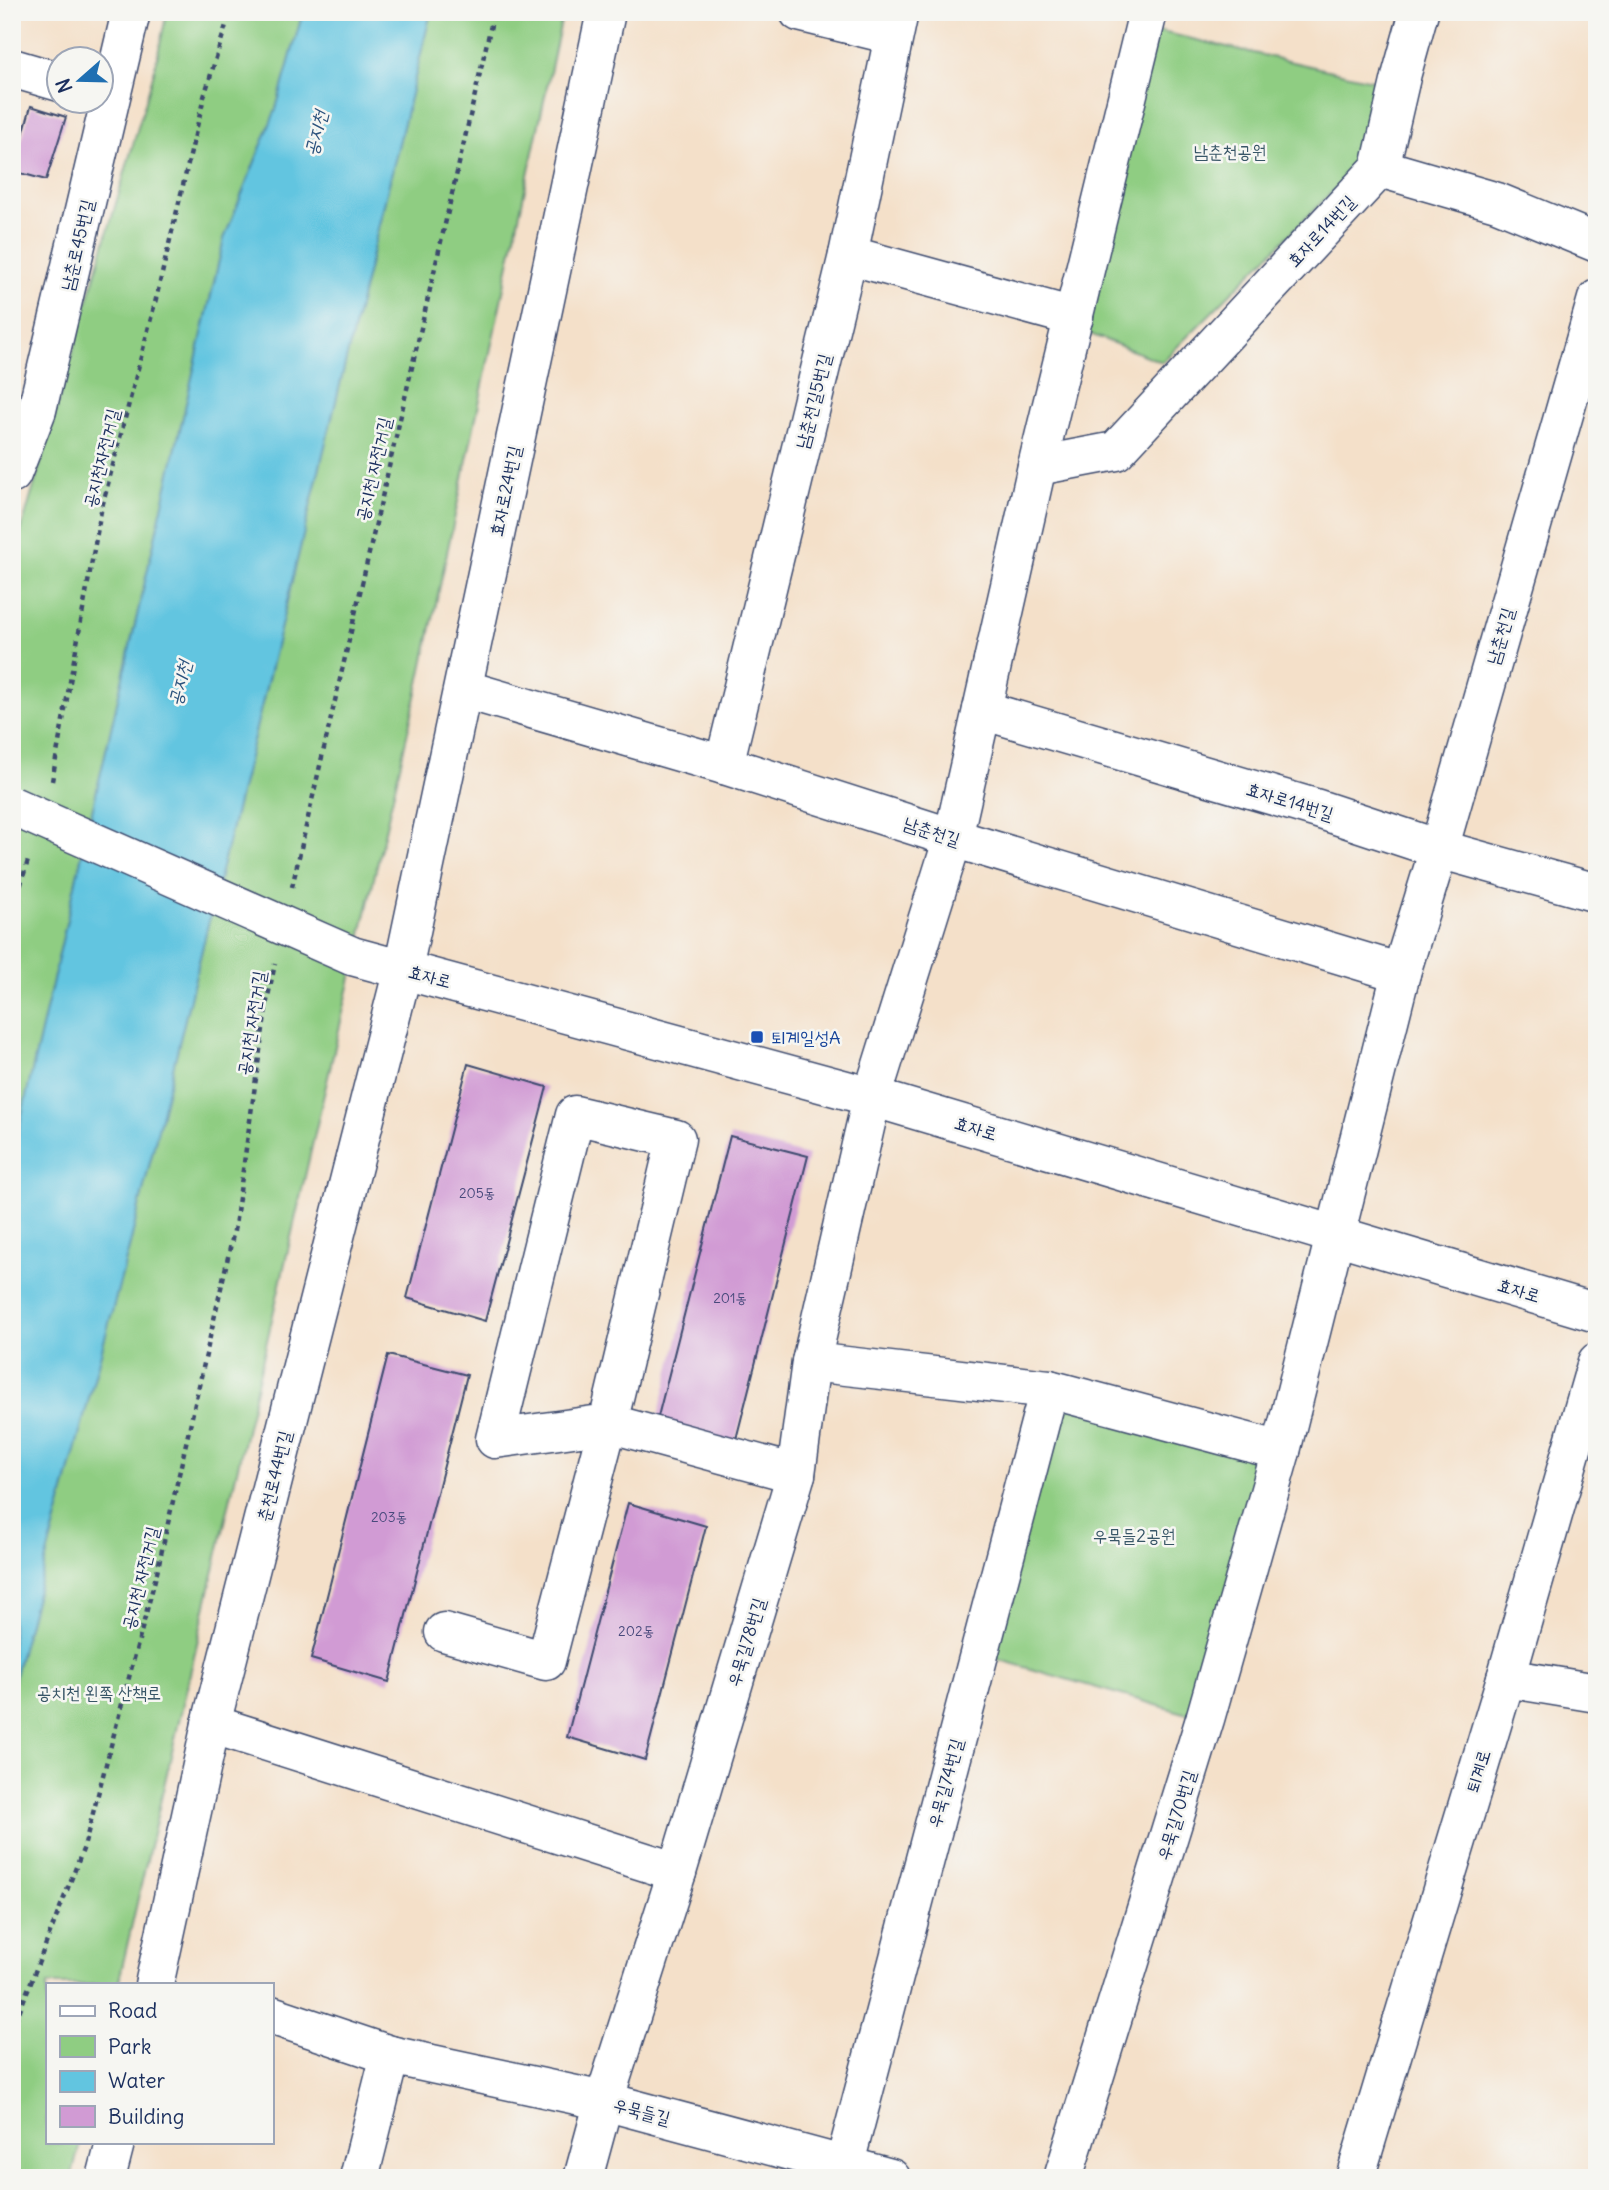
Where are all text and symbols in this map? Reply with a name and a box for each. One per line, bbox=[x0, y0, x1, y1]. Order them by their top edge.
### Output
north arrow bbox=[46, 46, 116, 116]
text: N bbox=[51, 76, 78, 96]
water label: 공지천 bbox=[298, 106, 333, 158]
park label: 남춘천공원 bbox=[1194, 140, 1266, 163]
street label: 효자로14번길 bbox=[1282, 190, 1360, 272]
street label: 남춘로45번길 bbox=[55, 197, 99, 293]
street label: 남춘천길5번길 bbox=[790, 351, 836, 451]
street label: 공지천자전거길 bbox=[78, 406, 125, 510]
street label: 공지천 자전거길 bbox=[350, 414, 396, 523]
street label: 효자로24번길 bbox=[484, 443, 526, 539]
street label: 남춘천길 bbox=[1481, 604, 1519, 667]
water label: 공지천 bbox=[162, 656, 197, 708]
street label: 효자로14번길 bbox=[1244, 777, 1337, 825]
street label: 남춘천길 bbox=[901, 811, 964, 851]
street label: 효자로 bbox=[406, 959, 454, 993]
street label: 공지천 자전거길 bbox=[231, 969, 271, 1077]
place label: 퇴계일성A bbox=[771, 1026, 841, 1049]
marker: 퇴계일성A bbox=[749, 1029, 765, 1045]
street label: 효자로 bbox=[952, 1111, 1000, 1145]
house number: 205동 bbox=[459, 1184, 495, 1202]
street label: 효자로 bbox=[1495, 1273, 1543, 1307]
house number: 201동 bbox=[713, 1289, 747, 1307]
street label: 춘천로44번길 bbox=[252, 1427, 297, 1524]
house number: 203동 bbox=[371, 1508, 407, 1526]
street label: 공지천 자전거길 bbox=[116, 1523, 164, 1632]
park label: 우묵들2공원 bbox=[1093, 1524, 1175, 1547]
street label: 우묵길78번길 bbox=[722, 1594, 771, 1689]
house number: 202동 bbox=[618, 1622, 654, 1640]
park label: 공치천 왼쪽 산책로 bbox=[37, 1681, 161, 1704]
street label: 우묵길74번길 bbox=[922, 1735, 968, 1830]
street label: 퇴계로 bbox=[1461, 1747, 1495, 1795]
street label: 우묵길70번길 bbox=[1151, 1767, 1201, 1863]
legend bbox=[46, 1983, 273, 2144]
text: Road bbox=[108, 1997, 157, 2024]
text: Park bbox=[108, 2033, 151, 2060]
text: Water bbox=[108, 2067, 166, 2094]
street label: 우묵들길 bbox=[611, 2092, 673, 2130]
text: Building bbox=[108, 2103, 184, 2130]

